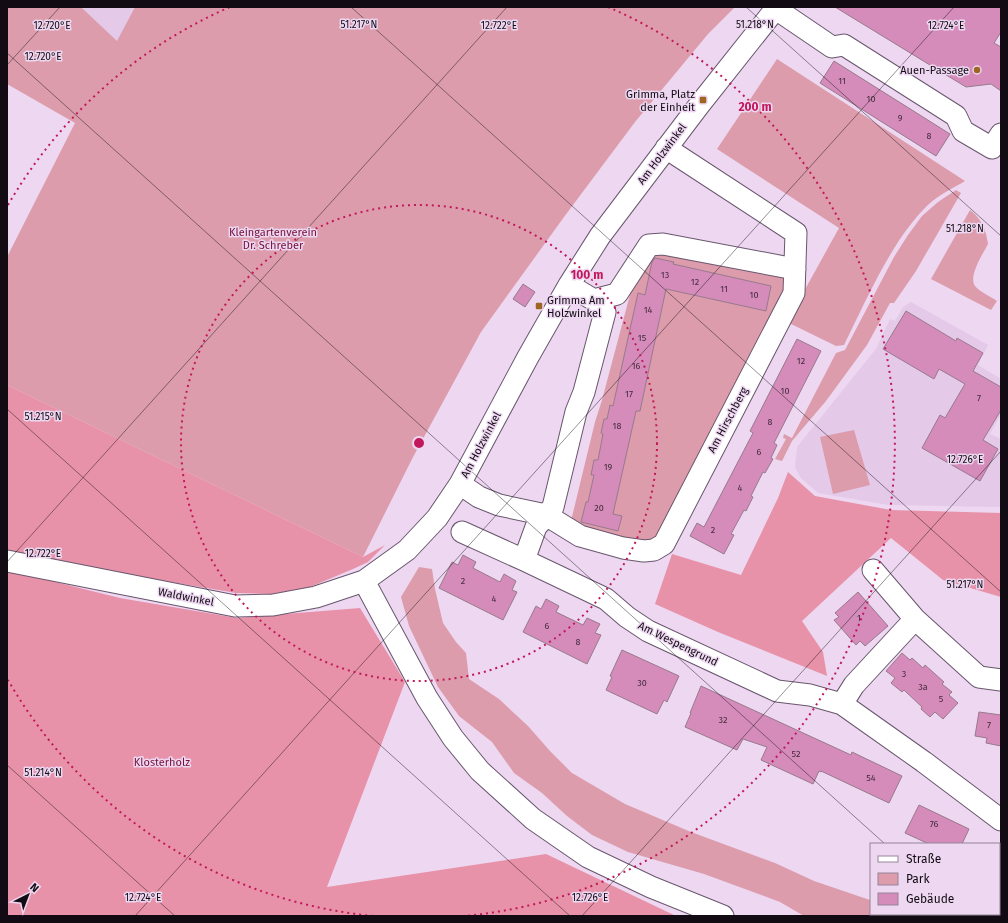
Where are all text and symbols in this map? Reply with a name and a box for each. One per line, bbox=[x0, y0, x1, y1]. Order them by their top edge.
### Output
text: 51.217°N bbox=[341, 19, 377, 31]
text: 51.218°N bbox=[736, 19, 774, 31]
text: 12.720°E bbox=[33, 20, 71, 32]
text: 12.722°E bbox=[481, 20, 517, 32]
text: 12.724°E bbox=[928, 20, 964, 32]
text: 12.720°E bbox=[24, 51, 62, 63]
place label: Auen-Passage bbox=[900, 64, 969, 77]
marker: Auen-Passage bbox=[972, 65, 982, 75]
house number: 11 bbox=[838, 76, 846, 86]
place label: Grimma, Platz der Einheit bbox=[626, 88, 695, 114]
house number: 10 bbox=[867, 94, 875, 104]
marker: Grimma, Platz der Einheit bbox=[698, 95, 708, 105]
text: 200 m bbox=[738, 100, 772, 114]
house number: 9 bbox=[898, 113, 903, 123]
street label: Am Holzwinkel bbox=[635, 121, 689, 187]
house number: 8 bbox=[927, 131, 932, 141]
text: 51.218°N bbox=[946, 223, 984, 235]
park label: Kleingartenverein Dr. Schreber bbox=[229, 226, 317, 252]
text: 100 m bbox=[571, 268, 603, 282]
house number: 13 bbox=[661, 270, 669, 280]
house number: 12 bbox=[691, 277, 699, 287]
house number: 11 bbox=[720, 284, 728, 294]
house number: 10 bbox=[750, 290, 758, 300]
place label: Grimma Am Holzwinkel bbox=[547, 294, 605, 320]
marker: Grimma Am Holzwinkel bbox=[534, 301, 544, 311]
house number: 14 bbox=[644, 305, 653, 315]
house number: 15 bbox=[638, 333, 647, 343]
house number: 12 bbox=[797, 356, 805, 366]
house number: 16 bbox=[632, 361, 641, 371]
street label: Am Hirschberg bbox=[705, 385, 751, 455]
house number: 10 bbox=[781, 386, 789, 396]
house number: 17 bbox=[625, 389, 633, 399]
house number: 7 bbox=[977, 393, 981, 403]
street label: Am Holzwinkel bbox=[458, 410, 504, 480]
text: 51.215°N bbox=[24, 411, 62, 423]
house number: 8 bbox=[768, 417, 773, 427]
house number: 18 bbox=[613, 421, 621, 431]
centre of rings bbox=[412, 436, 426, 450]
house number: 6 bbox=[757, 447, 762, 457]
text: 12.726°E bbox=[947, 454, 983, 466]
house number: 19 bbox=[604, 462, 613, 472]
house number: 4 bbox=[738, 483, 743, 493]
house number: 20 bbox=[594, 503, 604, 513]
house number: 2 bbox=[711, 525, 715, 535]
text: 12.722°E bbox=[25, 548, 61, 560]
house number: 2 bbox=[461, 576, 465, 586]
text: 51.217°N bbox=[947, 579, 983, 591]
street label: Waldwinkel bbox=[157, 585, 215, 609]
house number: 4 bbox=[492, 594, 497, 604]
house number: 1 bbox=[857, 613, 861, 623]
street label: Am Wespengrund bbox=[636, 619, 720, 669]
house number: 6 bbox=[545, 621, 550, 631]
house number: 8 bbox=[576, 637, 581, 647]
house number: 3 bbox=[902, 669, 906, 679]
house number: 30 bbox=[637, 678, 647, 688]
house number: 3a bbox=[918, 682, 928, 692]
house number: 5 bbox=[939, 694, 944, 704]
house number: 32 bbox=[719, 715, 727, 725]
house number: 7 bbox=[987, 720, 991, 730]
house number: 52 bbox=[792, 749, 800, 759]
park label: Klosterholz bbox=[134, 756, 190, 769]
text: 51.214°N bbox=[24, 767, 62, 779]
house number: 54 bbox=[866, 773, 876, 783]
house number: 76 bbox=[930, 819, 938, 829]
legend bbox=[870, 843, 1000, 915]
text: Straße bbox=[906, 852, 941, 866]
text: Park bbox=[906, 872, 930, 886]
north arrow bbox=[8, 875, 48, 915]
text: N bbox=[27, 881, 41, 895]
text: 12.724°E bbox=[125, 892, 161, 904]
text: 12.726°E bbox=[572, 892, 608, 904]
text: Gebäude bbox=[906, 892, 954, 906]

